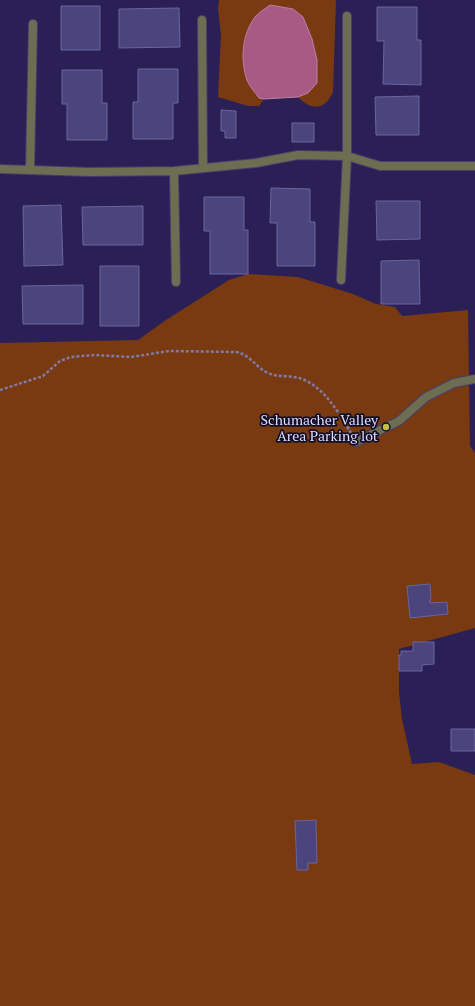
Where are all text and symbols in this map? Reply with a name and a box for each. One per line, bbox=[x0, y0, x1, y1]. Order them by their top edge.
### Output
place label: Schumacher Valley Area Parking lot bbox=[261, 410, 379, 445]
marker: Schumacher Valley Area Parking lot bbox=[381, 422, 391, 432]

